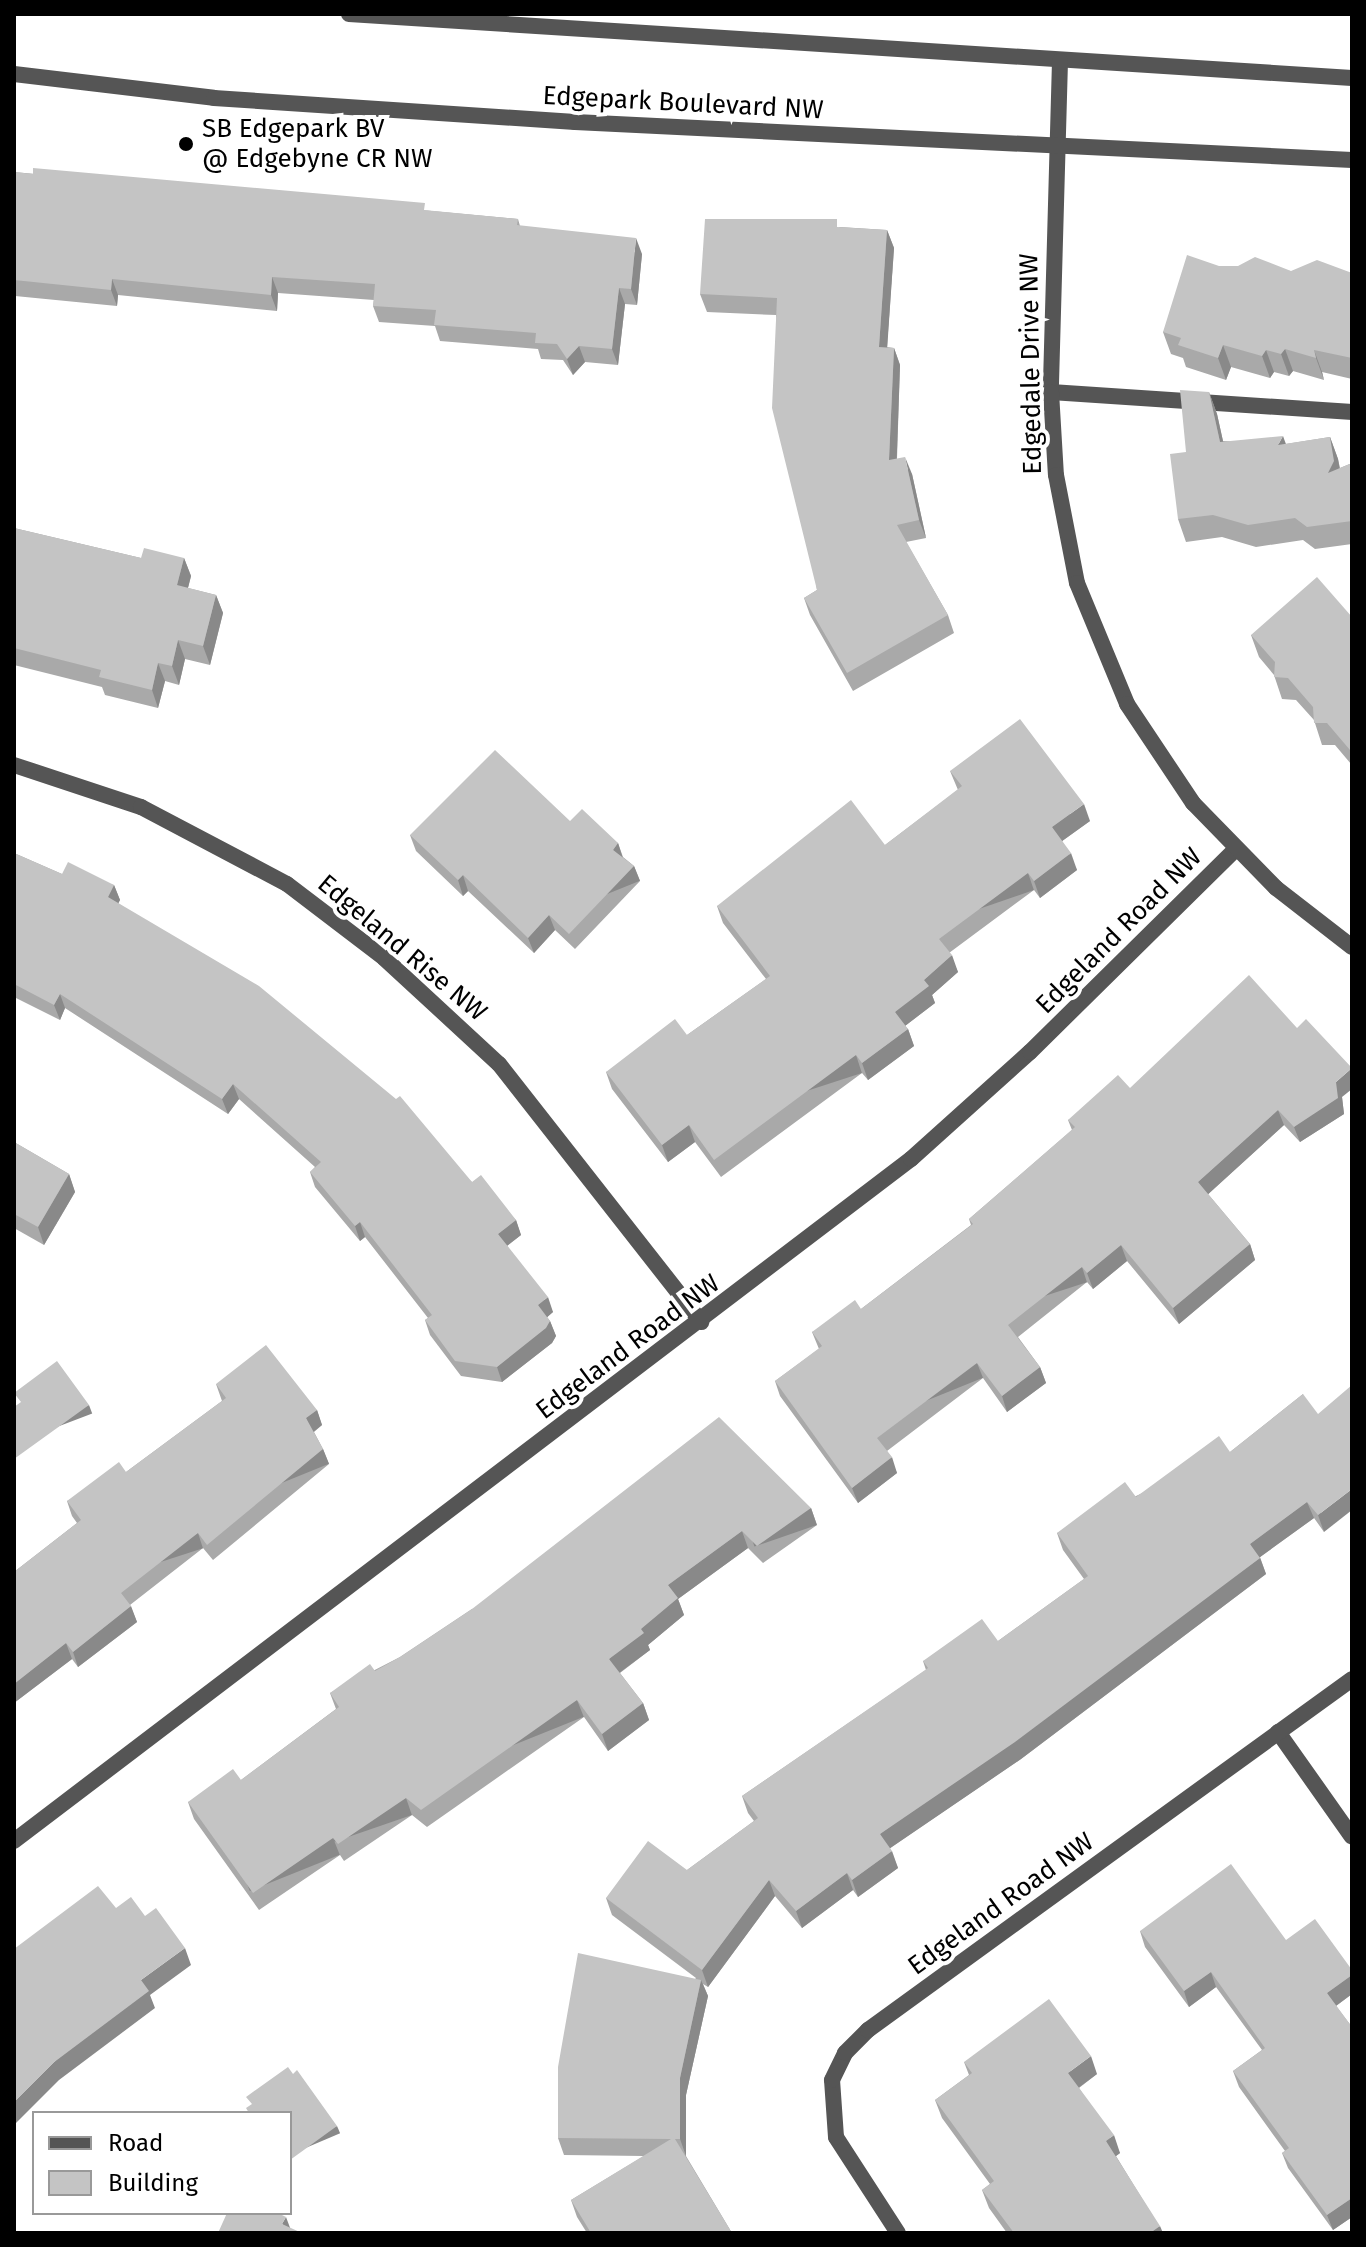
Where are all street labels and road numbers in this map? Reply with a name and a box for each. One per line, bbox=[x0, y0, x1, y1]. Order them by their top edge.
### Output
street label: Edgepark Boulevard NW bbox=[542, 80, 824, 126]
street label: Edgedale Drive NW bbox=[1013, 253, 1049, 475]
street label: Edgeland Road NW bbox=[1030, 842, 1208, 1020]
street label: Edgeland Rise NW bbox=[311, 868, 493, 1028]
street label: Edgeland Road NW bbox=[530, 1268, 726, 1426]
street label: Edgeland Road NW bbox=[902, 1826, 1100, 1982]

